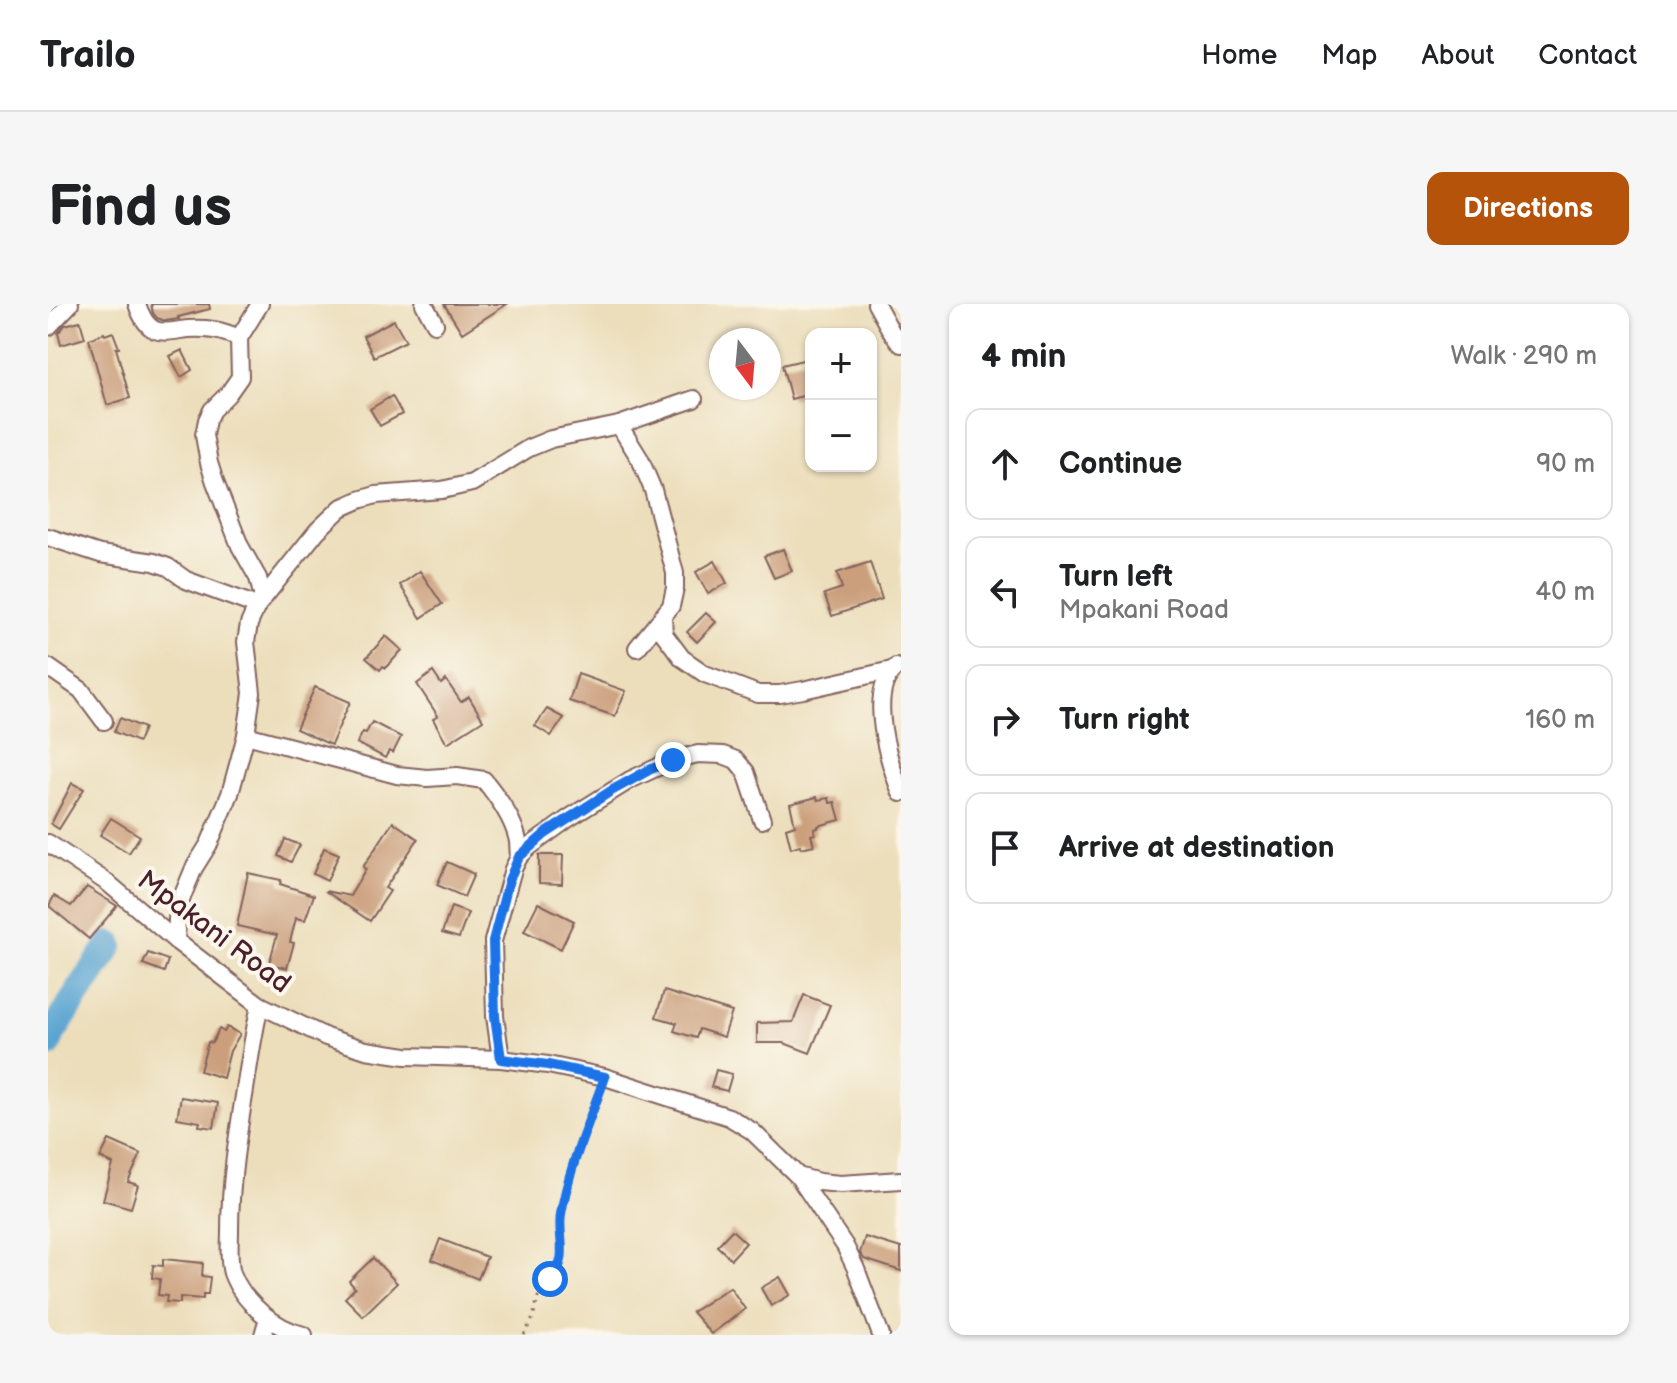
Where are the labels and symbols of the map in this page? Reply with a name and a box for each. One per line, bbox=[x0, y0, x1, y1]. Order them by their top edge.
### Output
north arrow bbox=[709, 328, 781, 400]
route end bbox=[655, 742, 691, 778]
street label: Mpakani Road bbox=[131, 864, 297, 1000]
route start bbox=[532, 1261, 568, 1297]

